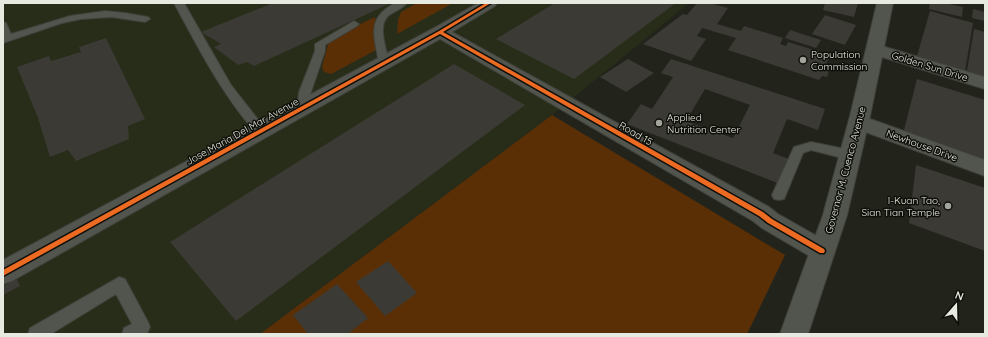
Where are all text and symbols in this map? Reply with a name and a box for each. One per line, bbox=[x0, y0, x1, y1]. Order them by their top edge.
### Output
place label: Population Commission bbox=[811, 48, 867, 73]
street label: Golden Sun Drive bbox=[890, 49, 970, 84]
marker: Population Commission bbox=[798, 55, 808, 65]
street label: Jose Maria Del Mar Avenue bbox=[184, 95, 301, 168]
street label: Governor M. Cuenco Avenue bbox=[822, 105, 869, 235]
place label: Applied Nutrition Center bbox=[667, 111, 740, 136]
marker: Applied Nutrition Center bbox=[654, 118, 664, 128]
street label: Road 15 bbox=[617, 119, 655, 148]
street label: Newhouse Drive bbox=[884, 127, 960, 165]
place label: I-Kuan Tao, Sian Tian Temple bbox=[861, 194, 940, 219]
marker: I-Kuan Tao, Sian Tian Temple bbox=[943, 201, 953, 211]
north arrow bbox=[936, 285, 976, 325]
text: N bbox=[953, 288, 966, 304]

